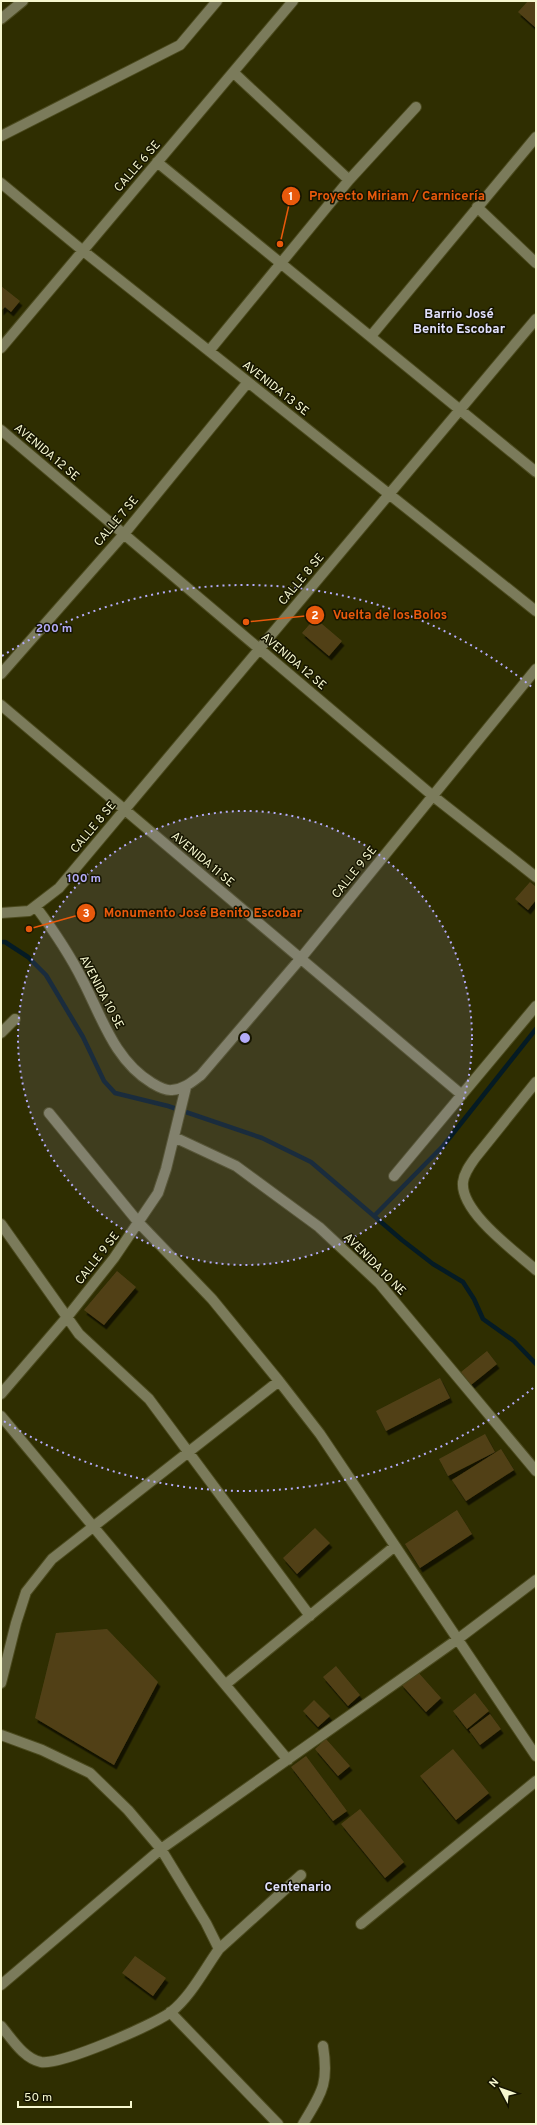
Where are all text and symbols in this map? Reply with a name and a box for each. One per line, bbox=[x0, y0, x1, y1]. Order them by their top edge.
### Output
street label: CALLE 6 SE bbox=[111, 138, 165, 196]
callout: Proyecto Miriam / Carnicería bbox=[281, 183, 493, 208]
text: 1 bbox=[289, 189, 293, 205]
text: Proyecto Miriam / Carnicería bbox=[309, 189, 485, 205]
district label: Barrio José Benito Escobar bbox=[413, 307, 506, 338]
street label: AVENIDA 13 SE bbox=[239, 358, 312, 420]
street label: AVENIDA 12 SE bbox=[10, 421, 82, 485]
street label: CALLE 7 SE bbox=[91, 493, 143, 550]
street label: CALLE 8 SE bbox=[275, 550, 328, 609]
callout: Vuelta de los Bolos bbox=[305, 602, 456, 627]
text: 2 bbox=[311, 608, 319, 624]
text: Vuelta de los Bolos bbox=[333, 608, 447, 624]
text: 200 m bbox=[36, 621, 72, 637]
street label: AVENIDA 12 SE bbox=[257, 630, 329, 694]
street label: CALLE 8 SE bbox=[67, 798, 120, 857]
street label: AVENIDA 11 SE bbox=[167, 829, 237, 891]
street label: CALLE 9 SE bbox=[329, 843, 381, 902]
text: 100 m bbox=[67, 871, 101, 887]
callout: Monumento José Benito Escobar bbox=[76, 900, 310, 925]
text: 3 bbox=[82, 906, 90, 922]
text: Monumento José Benito Escobar bbox=[104, 906, 303, 922]
street label: AVENIDA 10 SE bbox=[75, 953, 127, 1032]
centre of rings bbox=[238, 1031, 252, 1045]
street label: CALLE 9 SE bbox=[72, 1229, 124, 1288]
street label: AVENIDA 10 NE bbox=[340, 1230, 409, 1299]
district label: Centenario bbox=[265, 1880, 331, 1896]
north arrow bbox=[481, 2069, 521, 2109]
text: N bbox=[486, 2076, 502, 2091]
scale bar bbox=[18, 2083, 131, 2109]
text: 50 m bbox=[24, 2090, 52, 2106]

